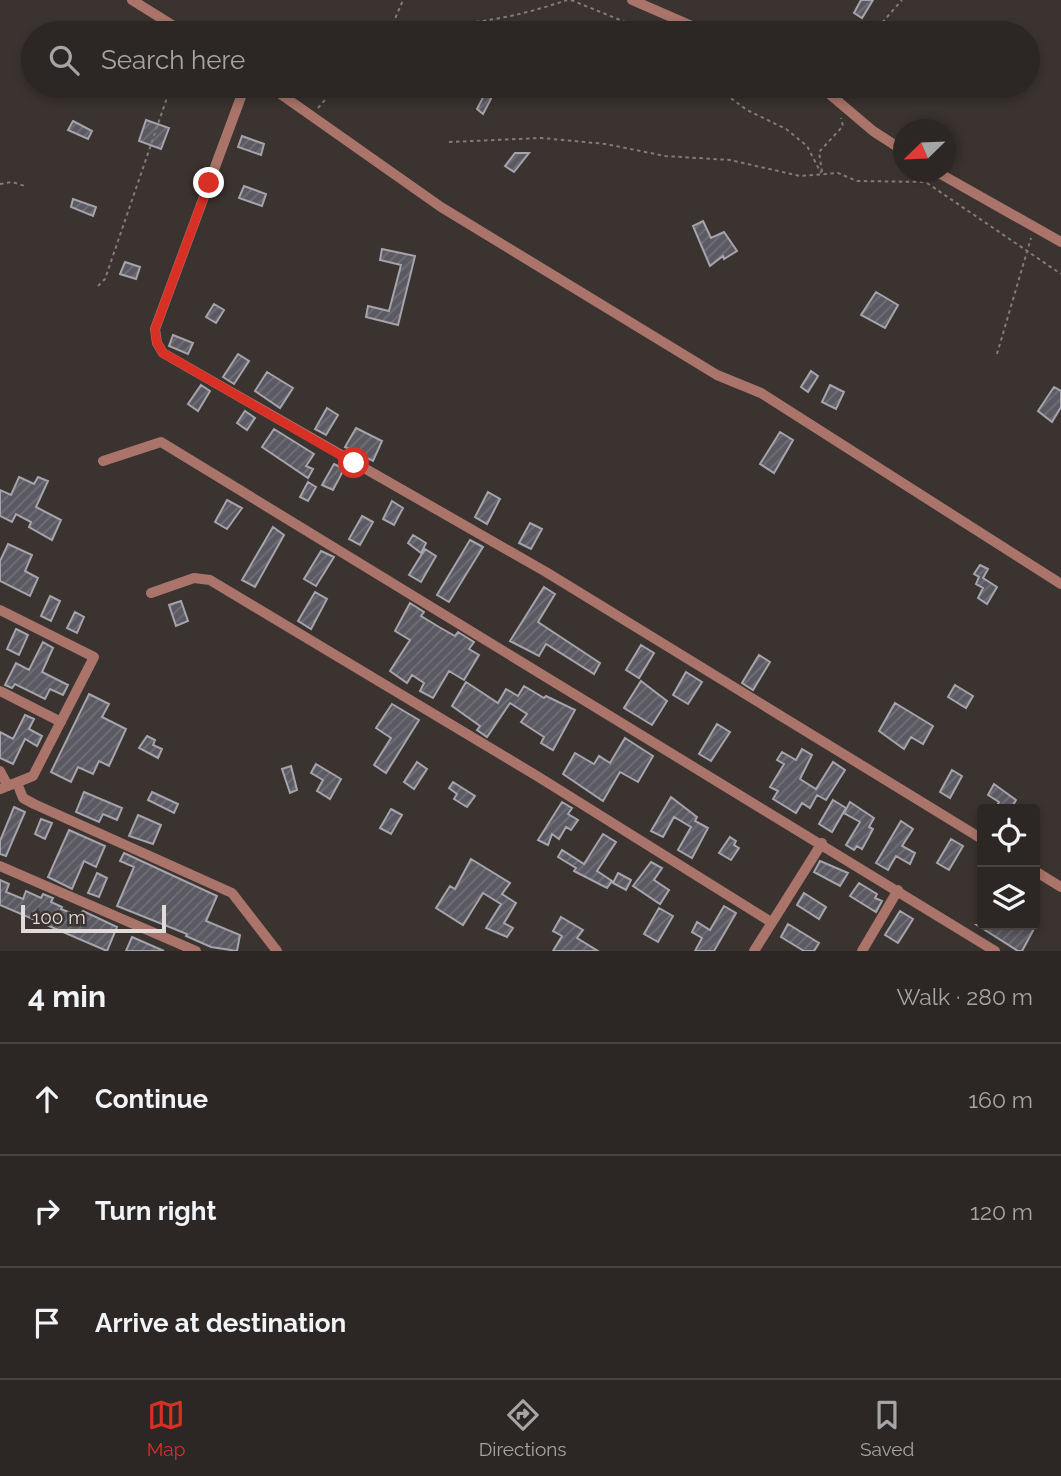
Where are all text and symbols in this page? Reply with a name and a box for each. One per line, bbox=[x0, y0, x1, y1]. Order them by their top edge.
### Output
search box bbox=[21, 21, 1040, 98]
icon: search bbox=[45, 41, 83, 79]
text: Search here bbox=[101, 45, 245, 75]
north arrow bbox=[893, 119, 956, 182]
route end bbox=[193, 167, 224, 198]
route start bbox=[338, 447, 369, 478]
map controls bbox=[977, 804, 1040, 930]
button: locate bbox=[977, 804, 1040, 867]
button: layers bbox=[977, 867, 1040, 930]
scale bar bbox=[21, 902, 166, 934]
text: 100 m bbox=[32, 906, 86, 928]
text: 4 min bbox=[28, 979, 106, 1014]
text: Walk · 280 m bbox=[896, 983, 1033, 1010]
icon: ahead bbox=[28, 1080, 66, 1118]
text: Continue bbox=[95, 1084, 208, 1114]
text: 160 m bbox=[968, 1086, 1033, 1113]
icon: right bbox=[28, 1192, 66, 1230]
text: Turn right bbox=[95, 1196, 216, 1226]
text: 120 m bbox=[970, 1198, 1033, 1225]
icon: arrive bbox=[28, 1304, 66, 1342]
text: Arrive at destination bbox=[95, 1308, 346, 1338]
tab: Map bbox=[147, 1396, 185, 1460]
tab: Directions bbox=[479, 1396, 567, 1460]
tab: Saved bbox=[860, 1396, 914, 1460]

